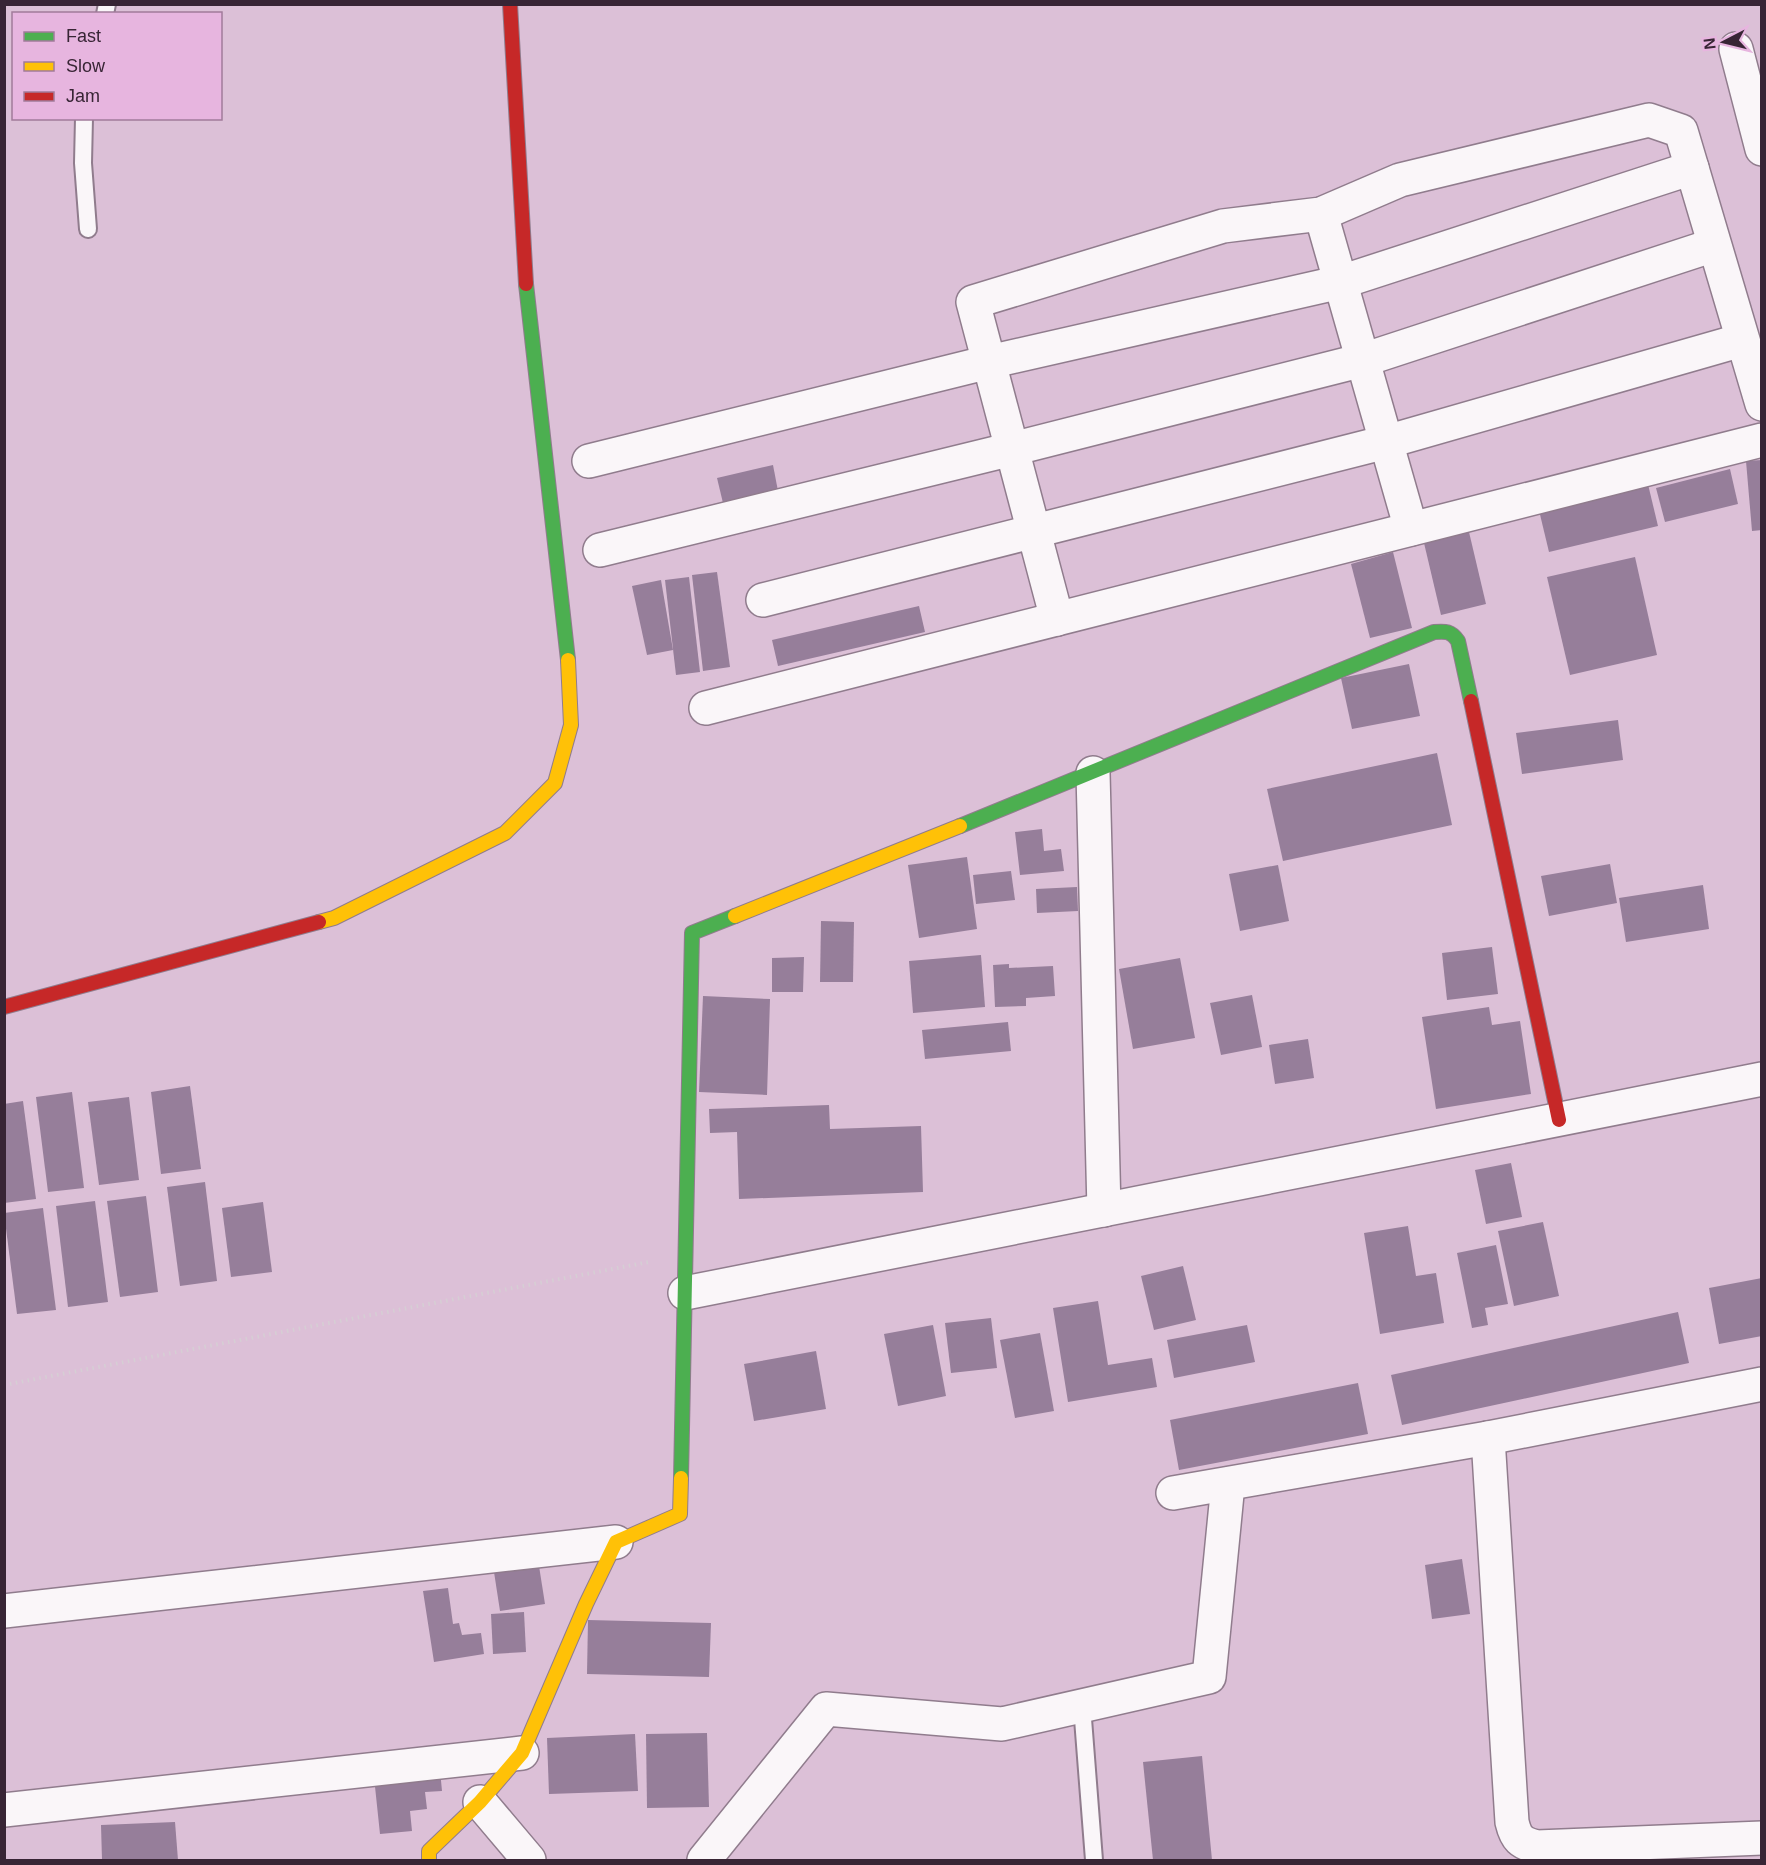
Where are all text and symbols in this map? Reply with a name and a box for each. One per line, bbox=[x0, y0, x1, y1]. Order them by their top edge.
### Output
legend bbox=[12, 12, 222, 120]
north arrow bbox=[1694, 12, 1754, 72]
text: Fast bbox=[66, 26, 101, 46]
text: N bbox=[1700, 37, 1719, 51]
text: Slow bbox=[66, 56, 106, 76]
text: Jam bbox=[66, 86, 100, 106]

